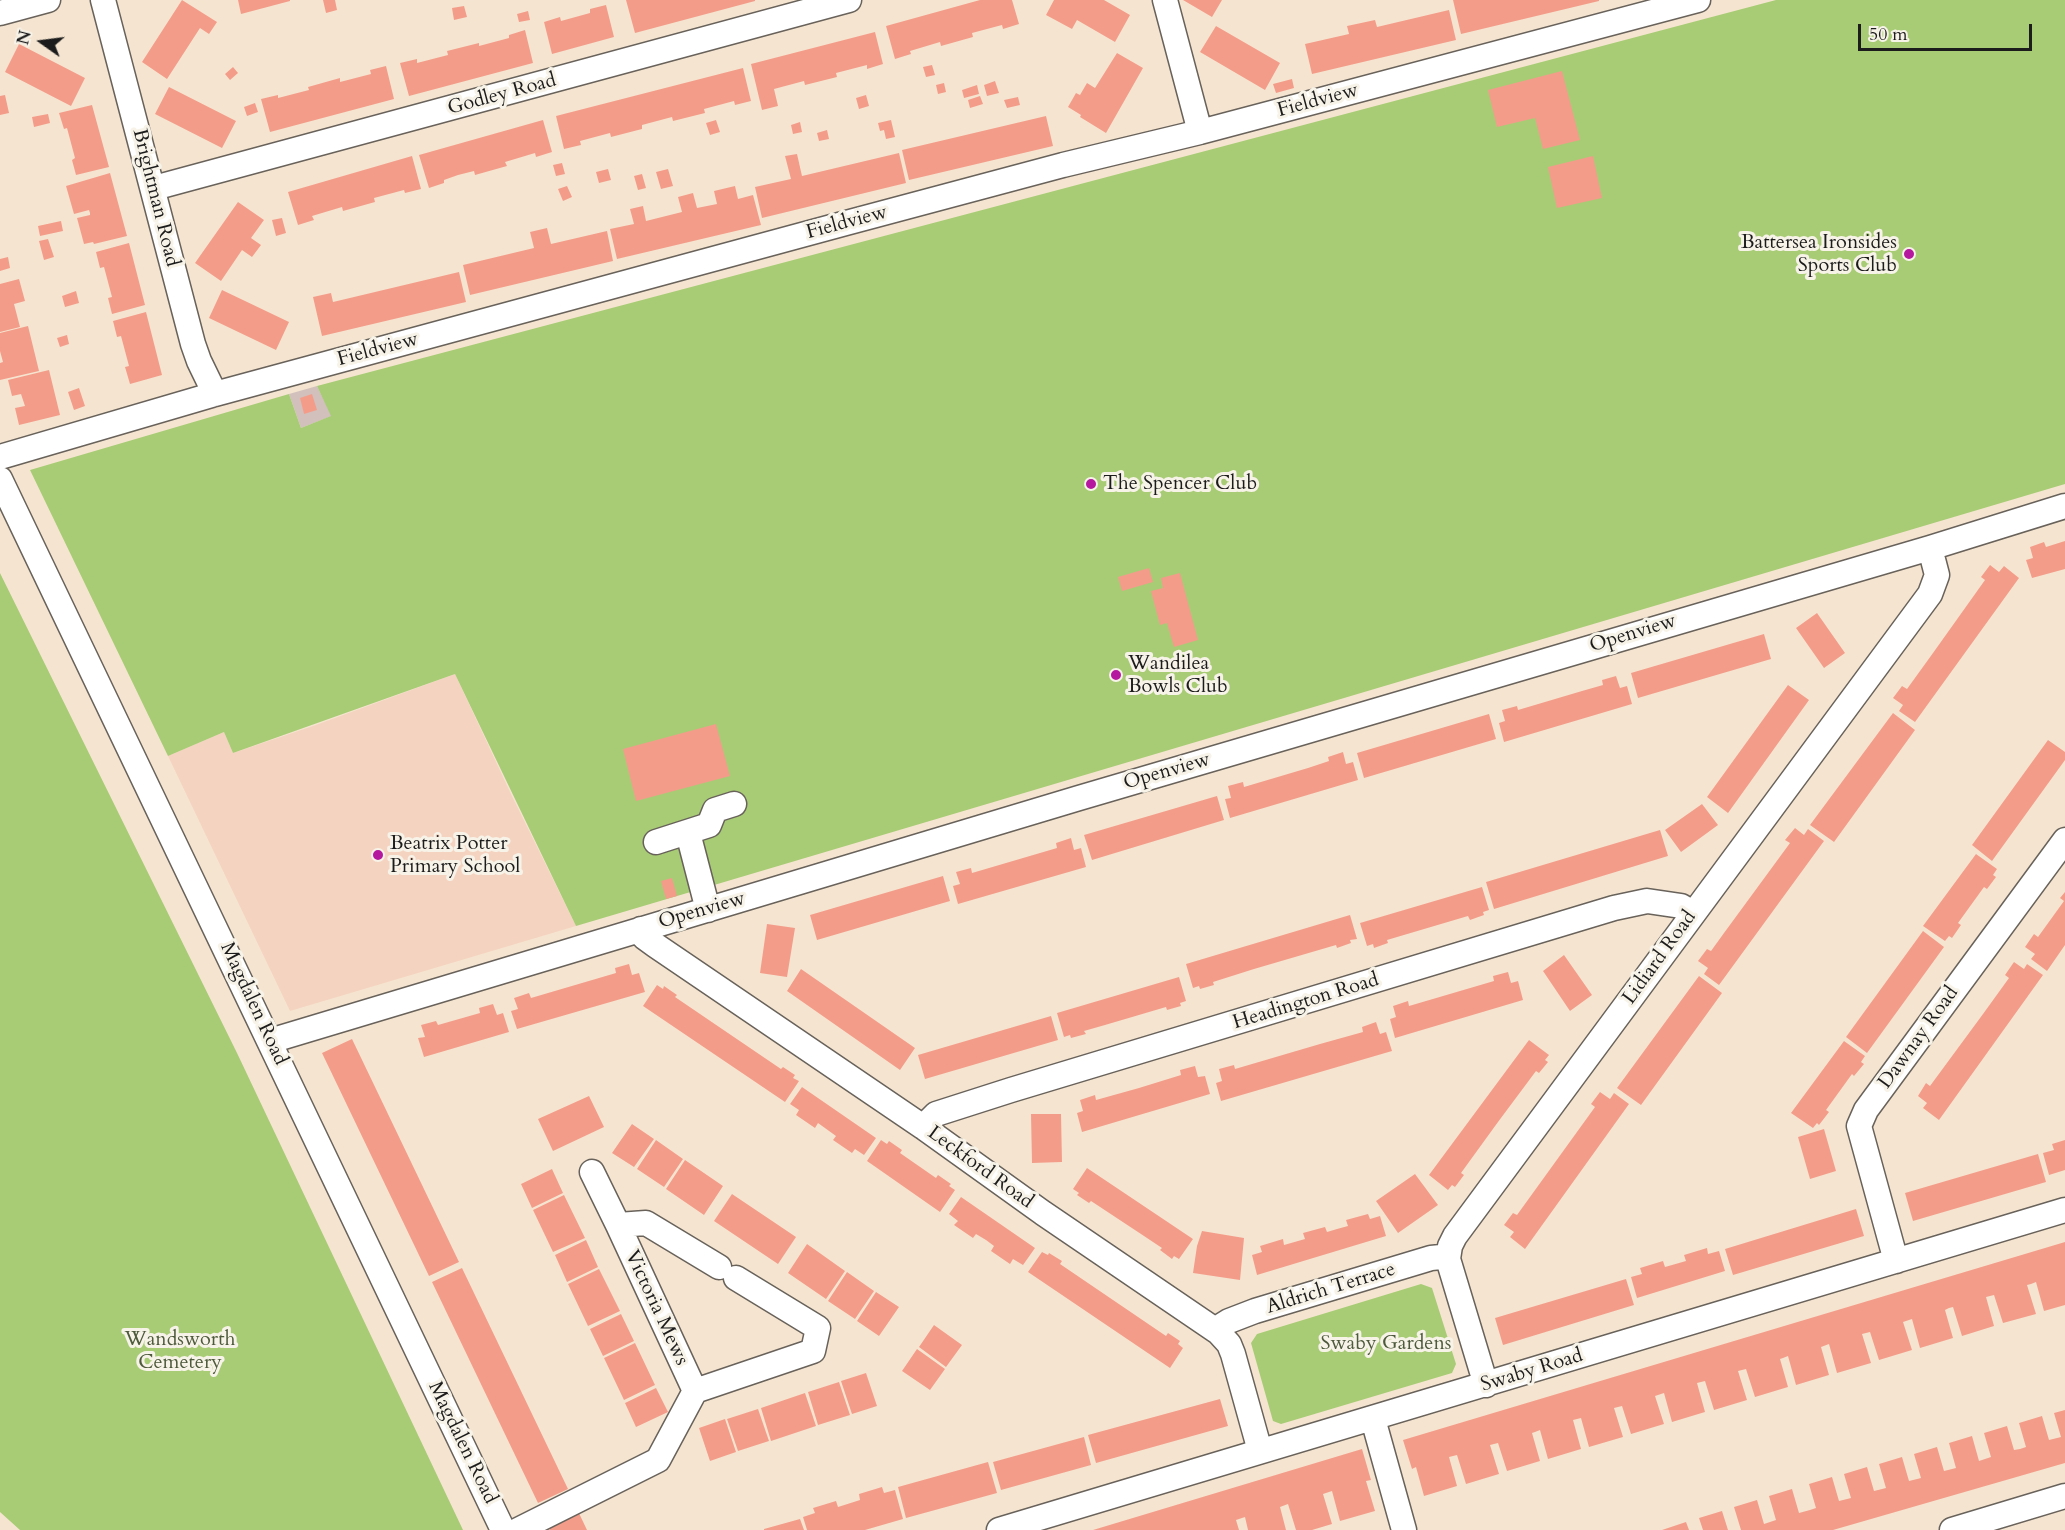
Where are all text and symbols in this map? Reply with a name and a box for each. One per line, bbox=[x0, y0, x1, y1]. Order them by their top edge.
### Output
north arrow bbox=[12, 12, 72, 72]
scale bar bbox=[1861, 12, 2035, 50]
text: 50 m bbox=[1869, 22, 1908, 47]
text: N bbox=[12, 28, 37, 47]
street label: Godley Road bbox=[445, 69, 559, 121]
street label: Fieldview bbox=[1275, 79, 1361, 123]
street label: Brightman Road bbox=[126, 127, 184, 269]
street label: Fieldview bbox=[804, 201, 890, 245]
place label: Battersea Ironsides Sports Club bbox=[1741, 231, 1897, 278]
marker: Battersea Ironsides Sports Club bbox=[1902, 247, 1916, 261]
street label: Fieldview bbox=[335, 328, 421, 372]
place label: The Spencer Club bbox=[1103, 472, 1257, 496]
marker: The Spencer Club bbox=[1084, 477, 1098, 491]
street label: Openview bbox=[1587, 609, 1679, 659]
place label: Wandilea Bowls Club bbox=[1128, 652, 1228, 699]
marker: Wandilea Bowls Club bbox=[1109, 668, 1123, 682]
street label: Openview bbox=[1121, 748, 1213, 796]
place label: Beatrix Potter Primary School bbox=[390, 832, 520, 879]
marker: Beatrix Potter Primary School bbox=[371, 848, 385, 862]
street label: Openview bbox=[656, 887, 748, 935]
street label: Lidiard Road bbox=[1618, 906, 1702, 1010]
street label: Magdalen Road bbox=[214, 939, 292, 1069]
street label: Headington Road bbox=[1230, 968, 1382, 1036]
street label: Dawnay Road bbox=[1874, 982, 1964, 1094]
street label: Leckford Road bbox=[922, 1122, 1038, 1214]
street label: Victoria Mews bbox=[619, 1247, 693, 1369]
street label: Aldrich Terrace bbox=[1264, 1258, 1398, 1320]
park label: Wandsworth Cemetery bbox=[125, 1328, 235, 1375]
park label: Swaby Gardens bbox=[1321, 1332, 1451, 1356]
street label: Swaby Road bbox=[1478, 1344, 1586, 1398]
street label: Magdalen Road bbox=[422, 1378, 502, 1508]

